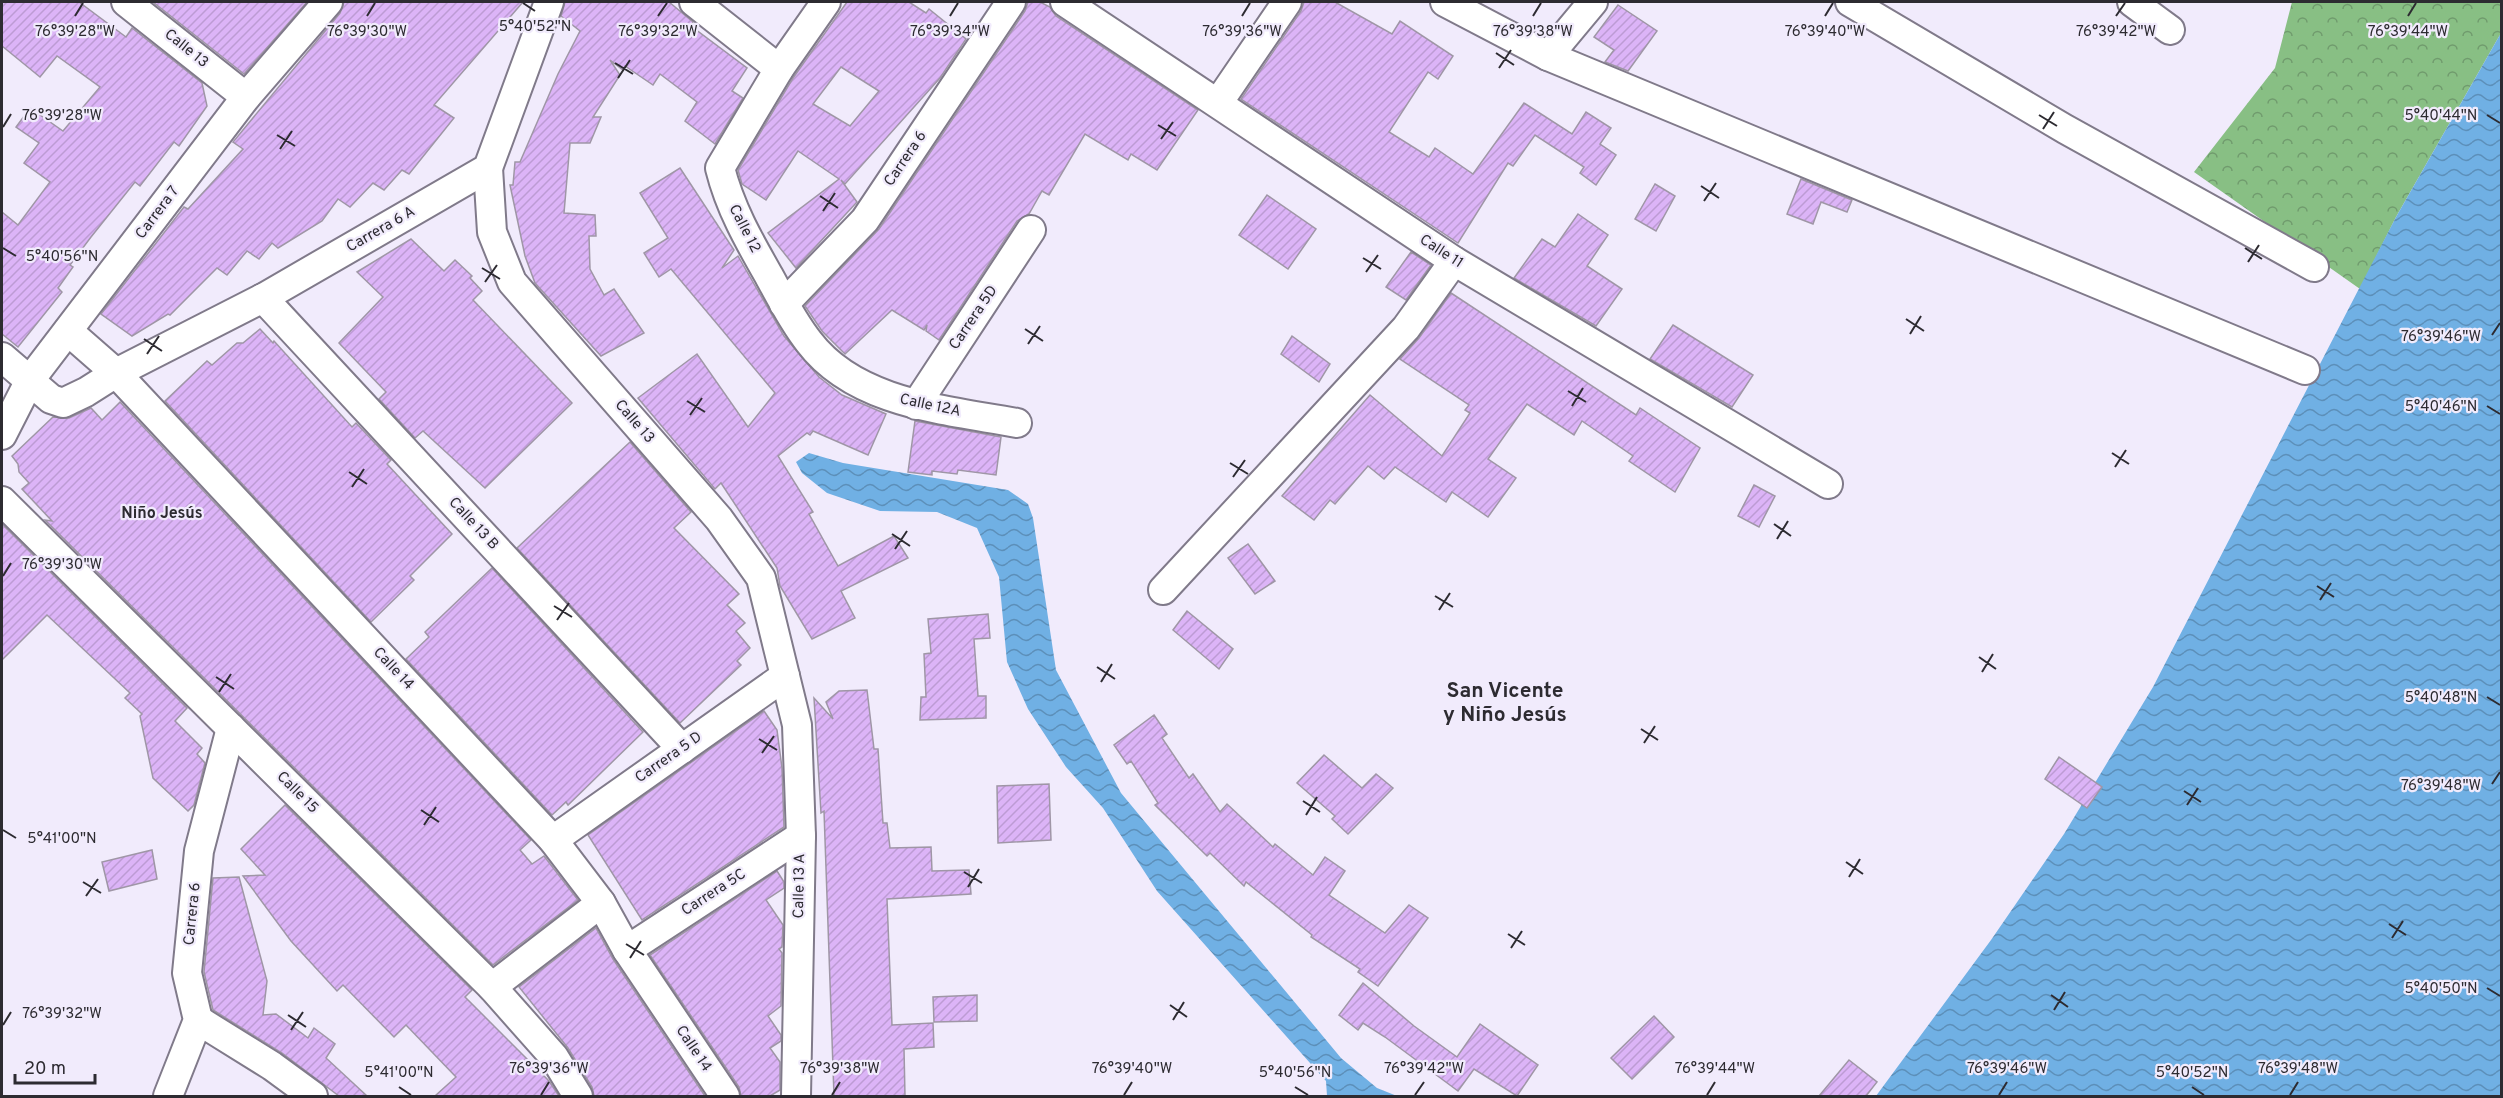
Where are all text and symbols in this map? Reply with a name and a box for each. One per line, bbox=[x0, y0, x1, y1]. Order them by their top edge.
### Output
text: 5°40'52"N bbox=[499, 18, 571, 37]
text: 76°39'28"W bbox=[35, 23, 115, 42]
text: 76°39'30"W bbox=[327, 23, 407, 42]
text: 76°39'32"W bbox=[618, 23, 698, 42]
text: 76°39'34"W bbox=[910, 23, 990, 42]
text: 76°39'36"W bbox=[1202, 23, 1282, 42]
text: 76°39'38"W bbox=[1493, 23, 1573, 42]
text: 76°39'40"W bbox=[1785, 23, 1865, 42]
text: 76°39'42"W bbox=[2076, 23, 2156, 42]
text: 76°39'44"W bbox=[2368, 23, 2448, 42]
street label: Calle 13 bbox=[160, 25, 212, 73]
text: 76°39'28"W bbox=[22, 107, 102, 126]
text: 5°40'44"N bbox=[2405, 107, 2477, 126]
street label: Carrera 6 bbox=[880, 127, 932, 190]
street label: Carrera 7 bbox=[132, 183, 184, 243]
street label: Calle 12 bbox=[724, 202, 764, 256]
street label: Carrera 6 A bbox=[343, 203, 419, 257]
street label: Calle 11 bbox=[1416, 231, 1466, 273]
text: 5°40'56"N bbox=[26, 248, 98, 267]
street label: Carrera 5D bbox=[946, 282, 1002, 354]
text: 76°39'46"W bbox=[2401, 328, 2481, 347]
street label: Calle 12A bbox=[898, 390, 962, 422]
street label: Calle 13 bbox=[610, 396, 658, 448]
text: 5°40'46"N bbox=[2405, 398, 2477, 417]
street label: Calle 13 B bbox=[444, 494, 502, 554]
district label: Niño Jesús bbox=[121, 504, 203, 524]
text: 76°39'30"W bbox=[22, 556, 102, 575]
street label: Calle 14 bbox=[368, 644, 418, 694]
district label: San Vicente y Niño Jesús bbox=[1443, 678, 1567, 729]
text: 5°40'48"N bbox=[2405, 689, 2477, 708]
street label: Carrera 5 D bbox=[632, 728, 706, 788]
street label: Calle 15 bbox=[272, 768, 322, 818]
text: 76°39'48"W bbox=[2401, 777, 2481, 796]
text: 5°41'00"N bbox=[27, 830, 97, 849]
street label: Calle 13 A bbox=[790, 853, 810, 919]
street label: Carrera 5C bbox=[678, 865, 750, 921]
street label: Carrera 6 bbox=[180, 882, 206, 946]
text: 5°40'50"N bbox=[2404, 980, 2478, 999]
text: 76°39'32"W bbox=[22, 1005, 102, 1024]
street label: Calle 14 bbox=[671, 1022, 715, 1076]
scale bar bbox=[15, 1047, 94, 1085]
text: 20 m bbox=[24, 1058, 66, 1081]
text: 76°39'36"W bbox=[509, 1060, 589, 1079]
text: 76°39'38"W bbox=[800, 1060, 880, 1079]
text: 76°39'40"W bbox=[1092, 1060, 1172, 1079]
text: 76°39'42"W bbox=[1384, 1060, 1464, 1079]
text: 76°39'44"W bbox=[1675, 1060, 1755, 1079]
text: 76°39'46"W bbox=[1967, 1060, 2047, 1079]
text: 76°39'48"W bbox=[2258, 1060, 2338, 1079]
text: 5°41'00"N bbox=[364, 1064, 434, 1083]
text: 5°40'56"N bbox=[1259, 1064, 1331, 1083]
text: 5°40'52"N bbox=[2156, 1064, 2228, 1083]

